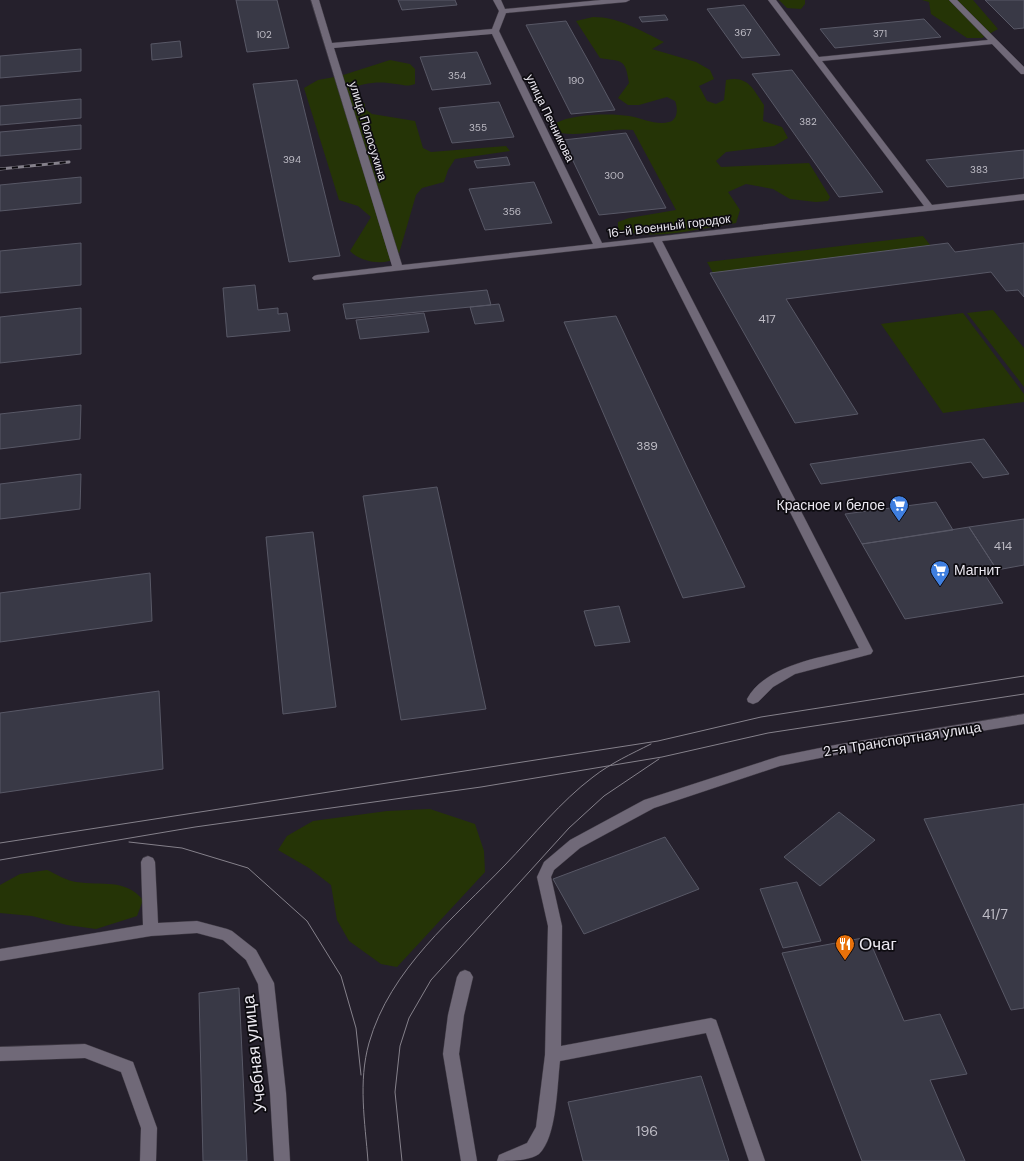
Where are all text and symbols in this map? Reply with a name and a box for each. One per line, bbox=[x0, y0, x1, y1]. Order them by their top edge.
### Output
house number: 367 bbox=[734, 26, 752, 39]
house number: 371 bbox=[873, 27, 887, 40]
house number: 102 bbox=[256, 28, 272, 41]
house number: 354 bbox=[448, 69, 466, 82]
street label: улица Печникова bbox=[522, 72, 578, 165]
house number: 190 bbox=[568, 74, 584, 87]
street label: улица Полосухина bbox=[345, 79, 391, 183]
house number: 382 bbox=[799, 115, 817, 128]
house number: 355 bbox=[469, 121, 487, 134]
house number: 394 bbox=[283, 153, 301, 166]
house number: 383 bbox=[970, 163, 988, 176]
house number: 300 bbox=[604, 169, 624, 182]
house number: 356 bbox=[503, 205, 521, 218]
street label: 16-й Военный городок bbox=[607, 210, 732, 241]
house number: 417 bbox=[758, 311, 776, 327]
house number: 389 bbox=[636, 438, 658, 454]
supermarket icon: Красное и белое bbox=[888, 494, 910, 522]
place label: Красное и белое bbox=[777, 496, 885, 514]
house number: 414 bbox=[994, 538, 1012, 554]
supermarket icon: Магнит bbox=[929, 559, 951, 587]
place label: Магнит bbox=[954, 561, 1001, 579]
street label: 2-я Транспортная улица bbox=[822, 718, 982, 760]
house number: 41/7 bbox=[982, 905, 1008, 923]
restaurant icon: Очаг bbox=[834, 933, 856, 961]
place label: Очаг bbox=[859, 933, 897, 955]
street label: Учебная улица bbox=[237, 994, 271, 1114]
house number: 196 bbox=[636, 1122, 658, 1140]

